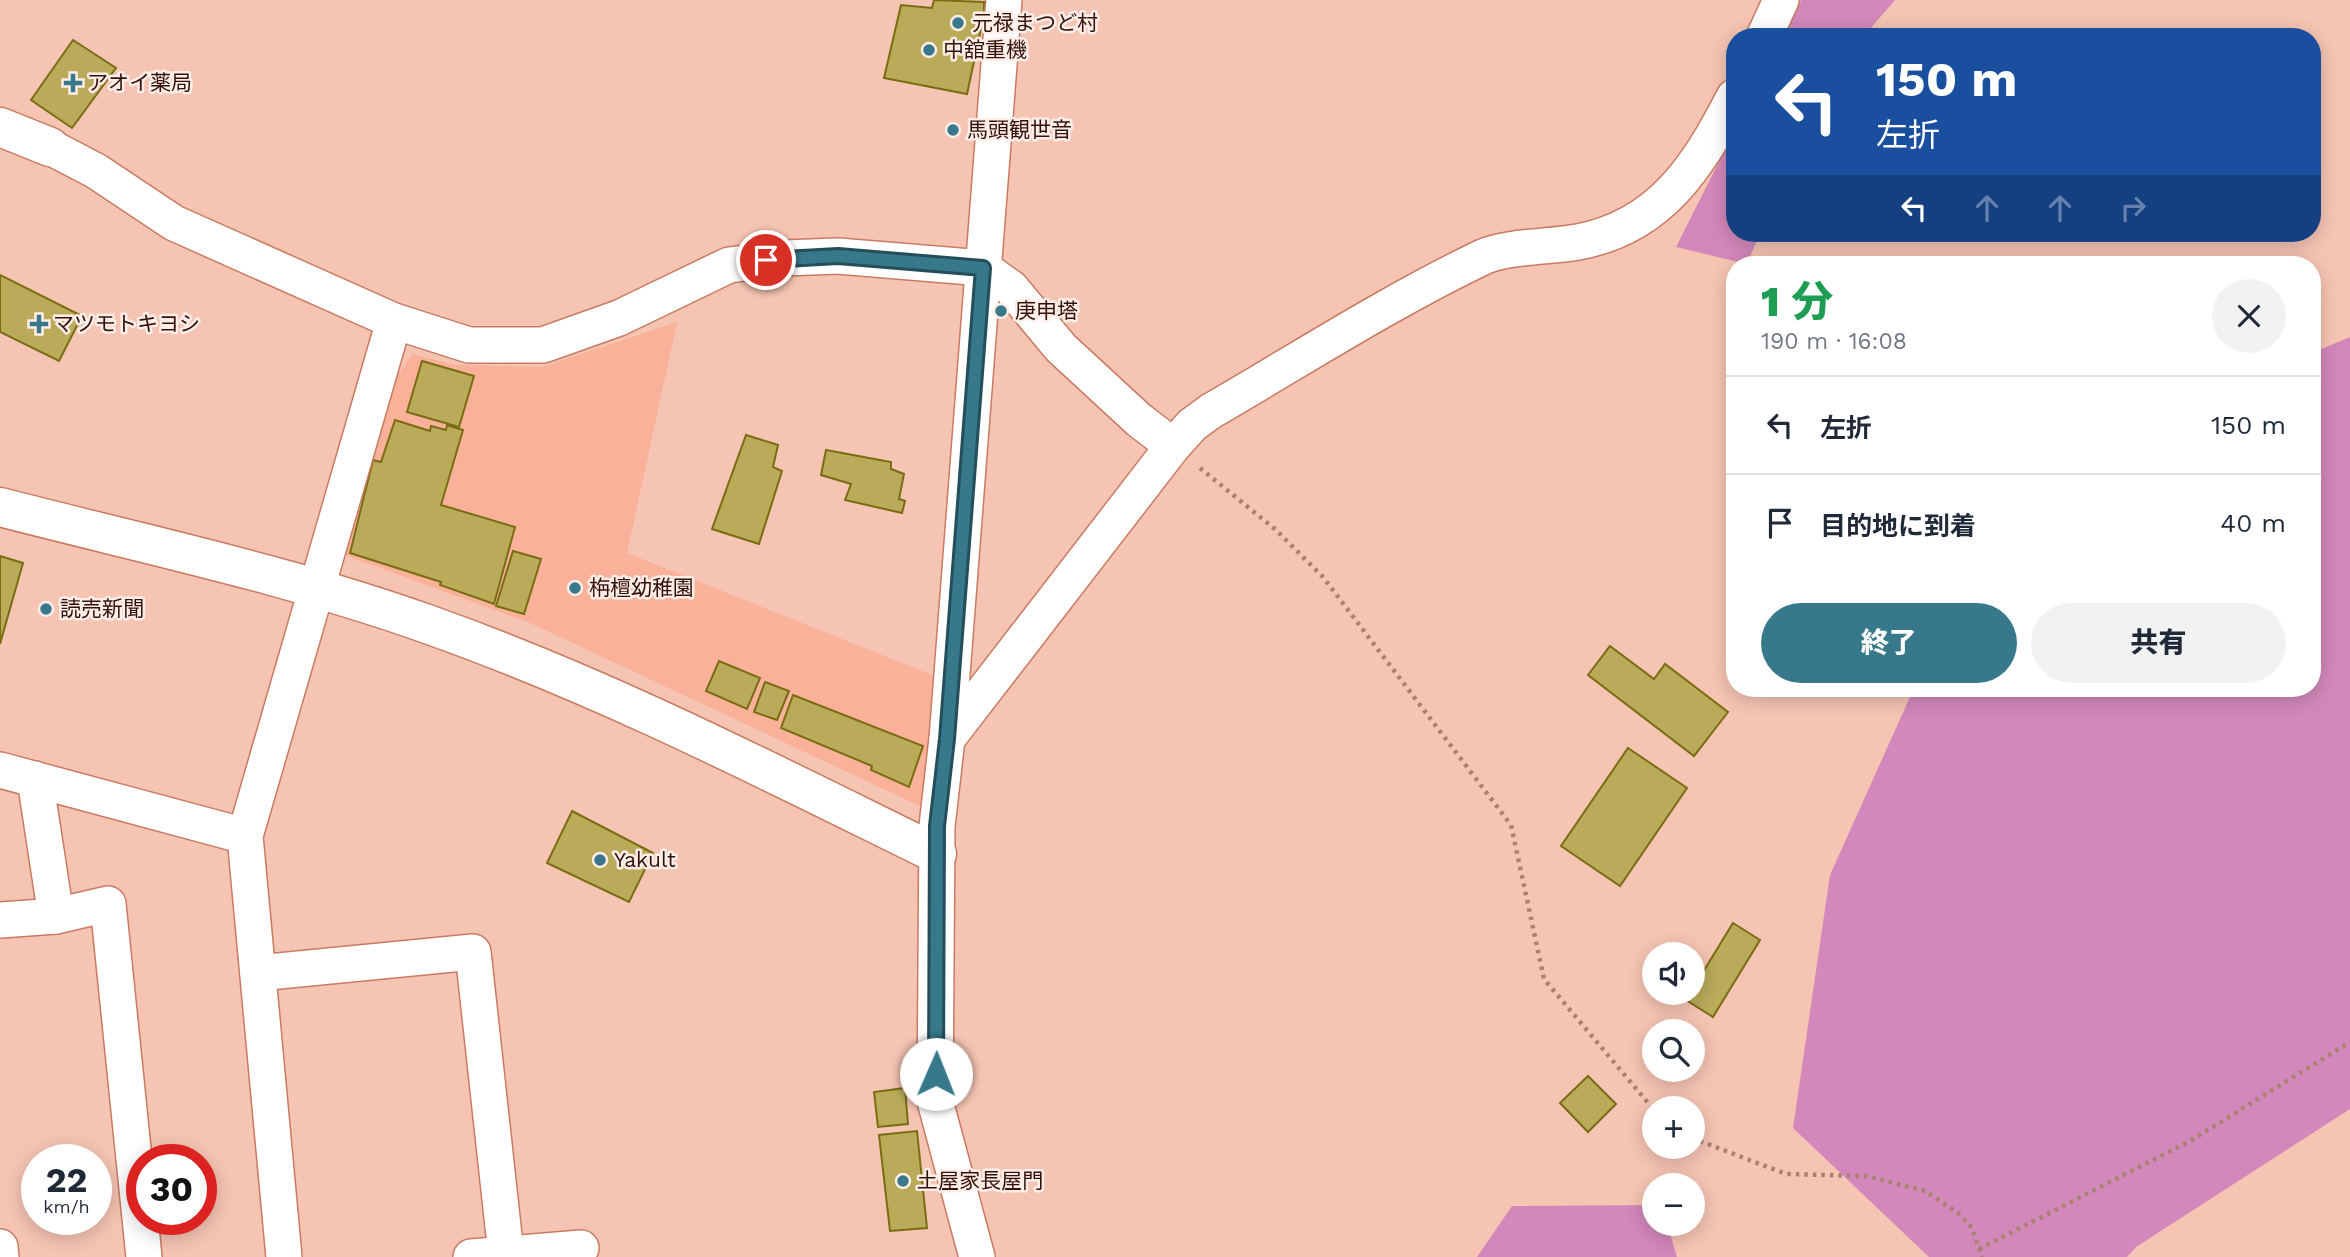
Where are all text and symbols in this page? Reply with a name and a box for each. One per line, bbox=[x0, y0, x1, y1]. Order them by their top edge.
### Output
place label: 元禄まつど村 bbox=[972, 10, 1098, 35]
marker: 元禄まつど村 bbox=[950, 15, 966, 31]
place label: 中舘重機 bbox=[943, 37, 1027, 62]
marker: 中舘重機 bbox=[921, 42, 937, 58]
text: 150 m bbox=[1876, 50, 2017, 108]
icon: left bbox=[1761, 56, 1852, 147]
place label: アオイ薬局 bbox=[87, 70, 192, 95]
marker: アオイ薬局 bbox=[65, 75, 81, 91]
text: 左折 bbox=[1876, 116, 1940, 154]
place label: 馬頭観世音 bbox=[967, 117, 1072, 142]
marker: 馬頭観世音 bbox=[945, 122, 961, 138]
icon: left bbox=[1895, 189, 1933, 227]
icon: ahead bbox=[1968, 189, 2006, 227]
icon: ahead bbox=[2041, 189, 2079, 227]
icon: right bbox=[2114, 189, 2152, 227]
pin bbox=[736, 230, 796, 290]
icon: arrive bbox=[747, 241, 785, 279]
text: 1 分 bbox=[1761, 277, 1833, 326]
button: close bbox=[2212, 279, 2286, 353]
place label: 庚申塔 bbox=[1015, 298, 1078, 323]
marker: 庚申塔 bbox=[993, 303, 1009, 319]
place label: マツモトキヨシ bbox=[53, 311, 200, 336]
marker: マツモトキヨシ bbox=[31, 316, 47, 332]
text: 190 m · 16:08 bbox=[1761, 328, 1907, 355]
icon: left bbox=[1761, 406, 1799, 444]
text: 150 m bbox=[2211, 410, 2286, 440]
text: 左折 bbox=[1820, 413, 1872, 443]
icon: arrive bbox=[1761, 504, 1799, 542]
text: 40 m bbox=[2220, 508, 2286, 538]
text: 目的地に到着 bbox=[1820, 511, 1976, 541]
place label: 栴檀幼稚園 bbox=[589, 575, 694, 600]
marker: 栴檀幼稚園 bbox=[567, 580, 583, 596]
place label: 読売新聞 bbox=[60, 596, 144, 621]
marker: 読売新聞 bbox=[38, 601, 54, 617]
button: 終了 bbox=[1761, 603, 2017, 683]
button: 共有 bbox=[2031, 603, 2286, 683]
place label: Yakult bbox=[614, 847, 676, 872]
marker: Yakult bbox=[592, 852, 608, 868]
map controls bbox=[1642, 942, 1705, 1236]
button: sound bbox=[1642, 942, 1705, 1005]
button: search bbox=[1642, 1019, 1705, 1082]
position arrow bbox=[899, 1037, 973, 1111]
button: + bbox=[1642, 1096, 1705, 1159]
speed limit sign: 30 bbox=[126, 1144, 217, 1235]
text: 22 bbox=[46, 1159, 87, 1201]
place label: 土屋家長屋門 bbox=[917, 1168, 1043, 1193]
marker: 土屋家長屋門 bbox=[895, 1173, 911, 1189]
button: − bbox=[1642, 1173, 1705, 1236]
text: km/h bbox=[43, 1196, 90, 1217]

